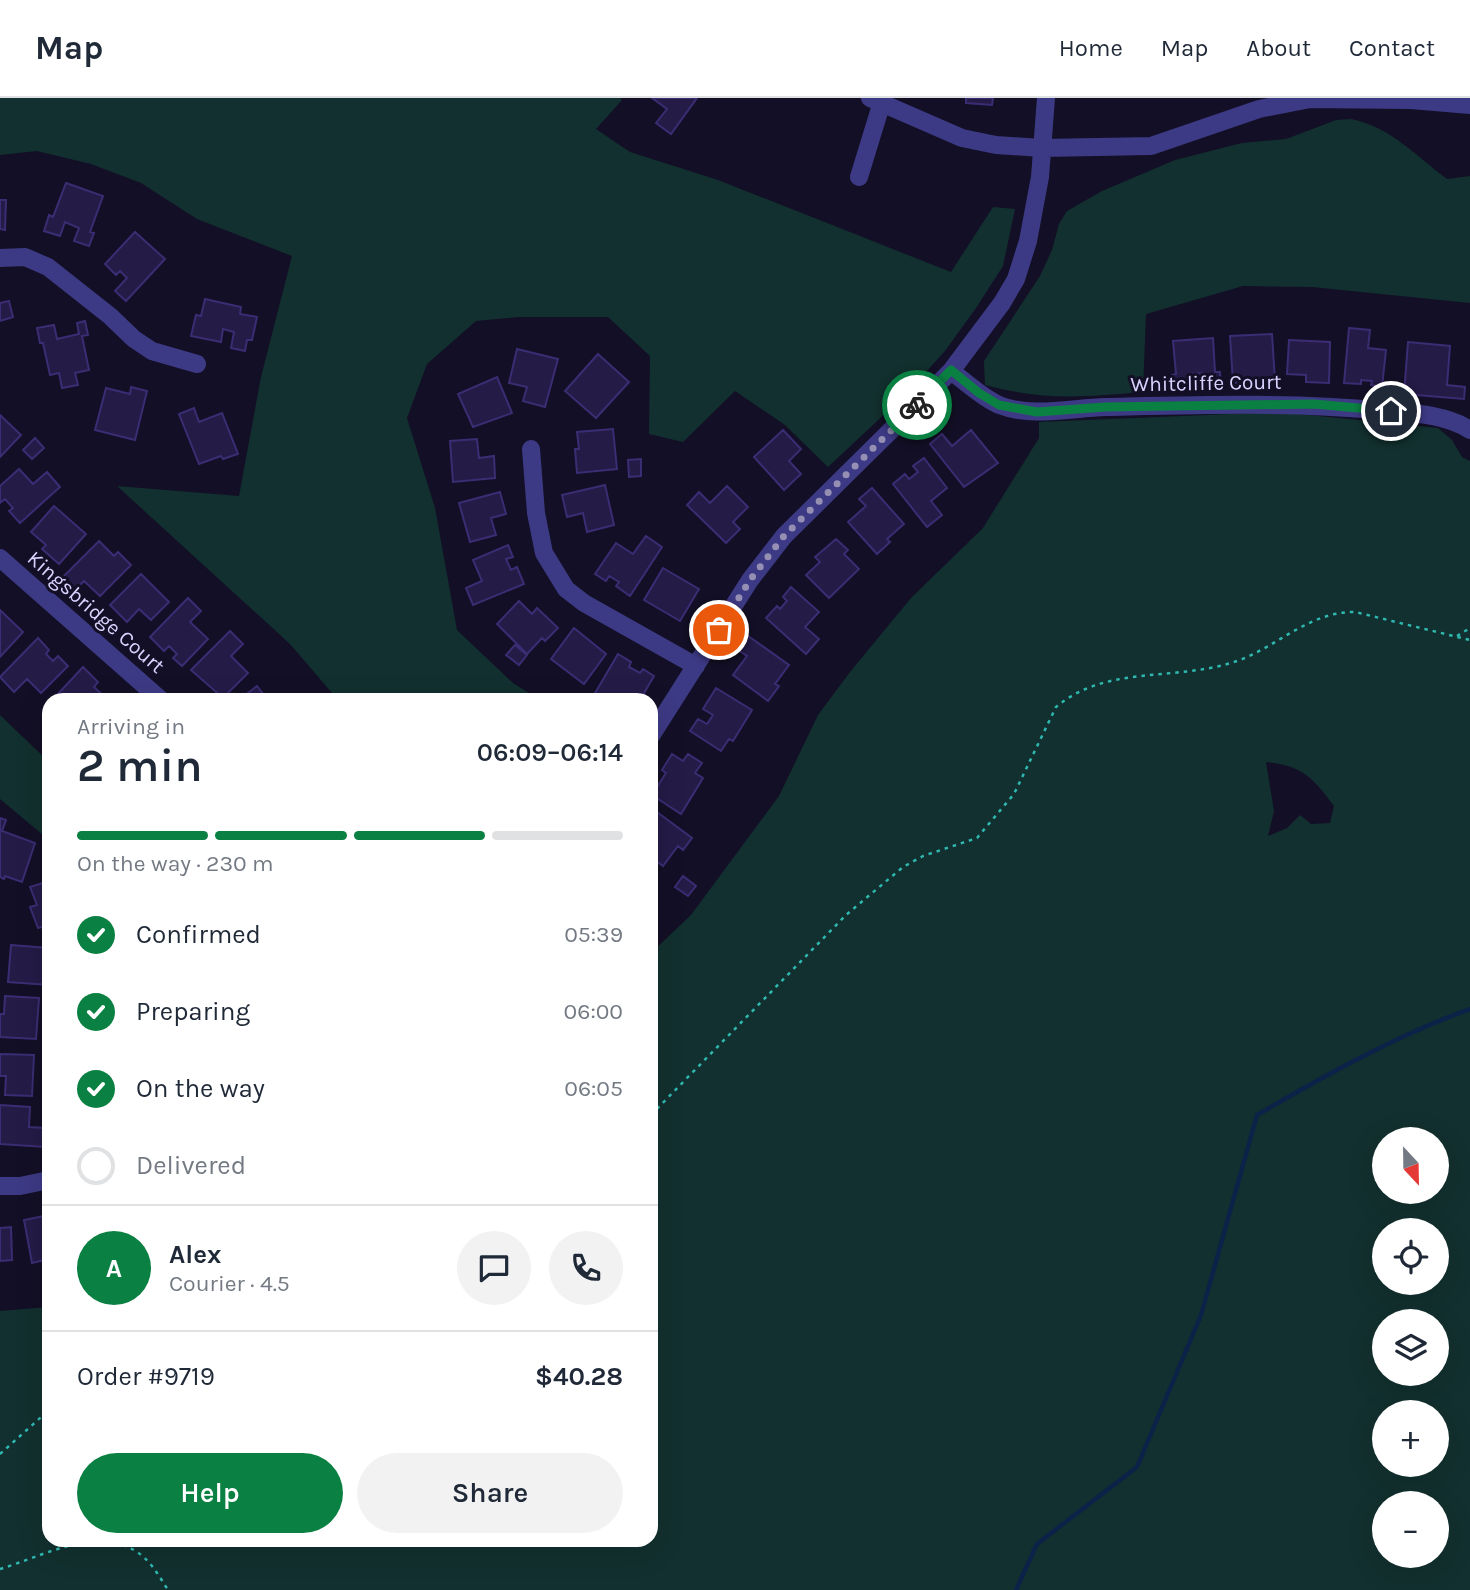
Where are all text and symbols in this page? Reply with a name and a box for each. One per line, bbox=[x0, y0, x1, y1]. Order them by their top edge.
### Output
text: Map bbox=[35, 29, 103, 67]
text: Home bbox=[1059, 34, 1123, 62]
text: Map bbox=[1161, 34, 1208, 62]
text: About bbox=[1246, 34, 1311, 62]
text: Contact bbox=[1349, 34, 1435, 62]
courier bbox=[882, 370, 952, 440]
street label: Whitcliffe Court bbox=[1130, 370, 1282, 396]
pin bbox=[1361, 381, 1421, 441]
icon: bike bbox=[898, 386, 936, 424]
icon: home bbox=[1372, 392, 1410, 430]
street label: Kingsbridge Court bbox=[23, 546, 169, 678]
pin bbox=[689, 600, 749, 660]
icon: bag bbox=[700, 611, 738, 649]
text: Arriving in bbox=[77, 713, 185, 740]
text: 06:09–06:14 bbox=[477, 737, 623, 768]
text: 2 min bbox=[77, 739, 203, 793]
text: On the way · 230 m bbox=[77, 850, 274, 877]
icon: check bbox=[77, 916, 115, 954]
text: Confirmed bbox=[136, 919, 261, 950]
text: 05:39 bbox=[564, 921, 623, 948]
icon: check bbox=[77, 993, 115, 1031]
text: Preparing bbox=[136, 996, 250, 1027]
text: 06:00 bbox=[564, 998, 623, 1025]
icon: check bbox=[77, 1070, 115, 1108]
text: On the way bbox=[136, 1073, 265, 1104]
text: 06:05 bbox=[564, 1075, 623, 1102]
north arrow bbox=[1372, 1127, 1449, 1204]
map controls bbox=[1372, 1127, 1449, 1568]
text: Delivered bbox=[136, 1150, 246, 1181]
button: locate bbox=[1372, 1218, 1449, 1295]
button: chat bbox=[457, 1231, 531, 1305]
button: phone bbox=[549, 1231, 623, 1305]
text: Alex bbox=[169, 1239, 221, 1270]
text: A bbox=[106, 1253, 122, 1284]
text: Courier · 4.5 bbox=[169, 1270, 290, 1297]
button: layers bbox=[1372, 1309, 1449, 1386]
text: Order #9719 bbox=[77, 1361, 215, 1392]
text: $40.28 bbox=[535, 1361, 623, 1392]
button: + bbox=[1372, 1400, 1449, 1477]
button: Help bbox=[77, 1453, 343, 1533]
button: Share bbox=[357, 1453, 623, 1533]
button: − bbox=[1372, 1491, 1449, 1568]

